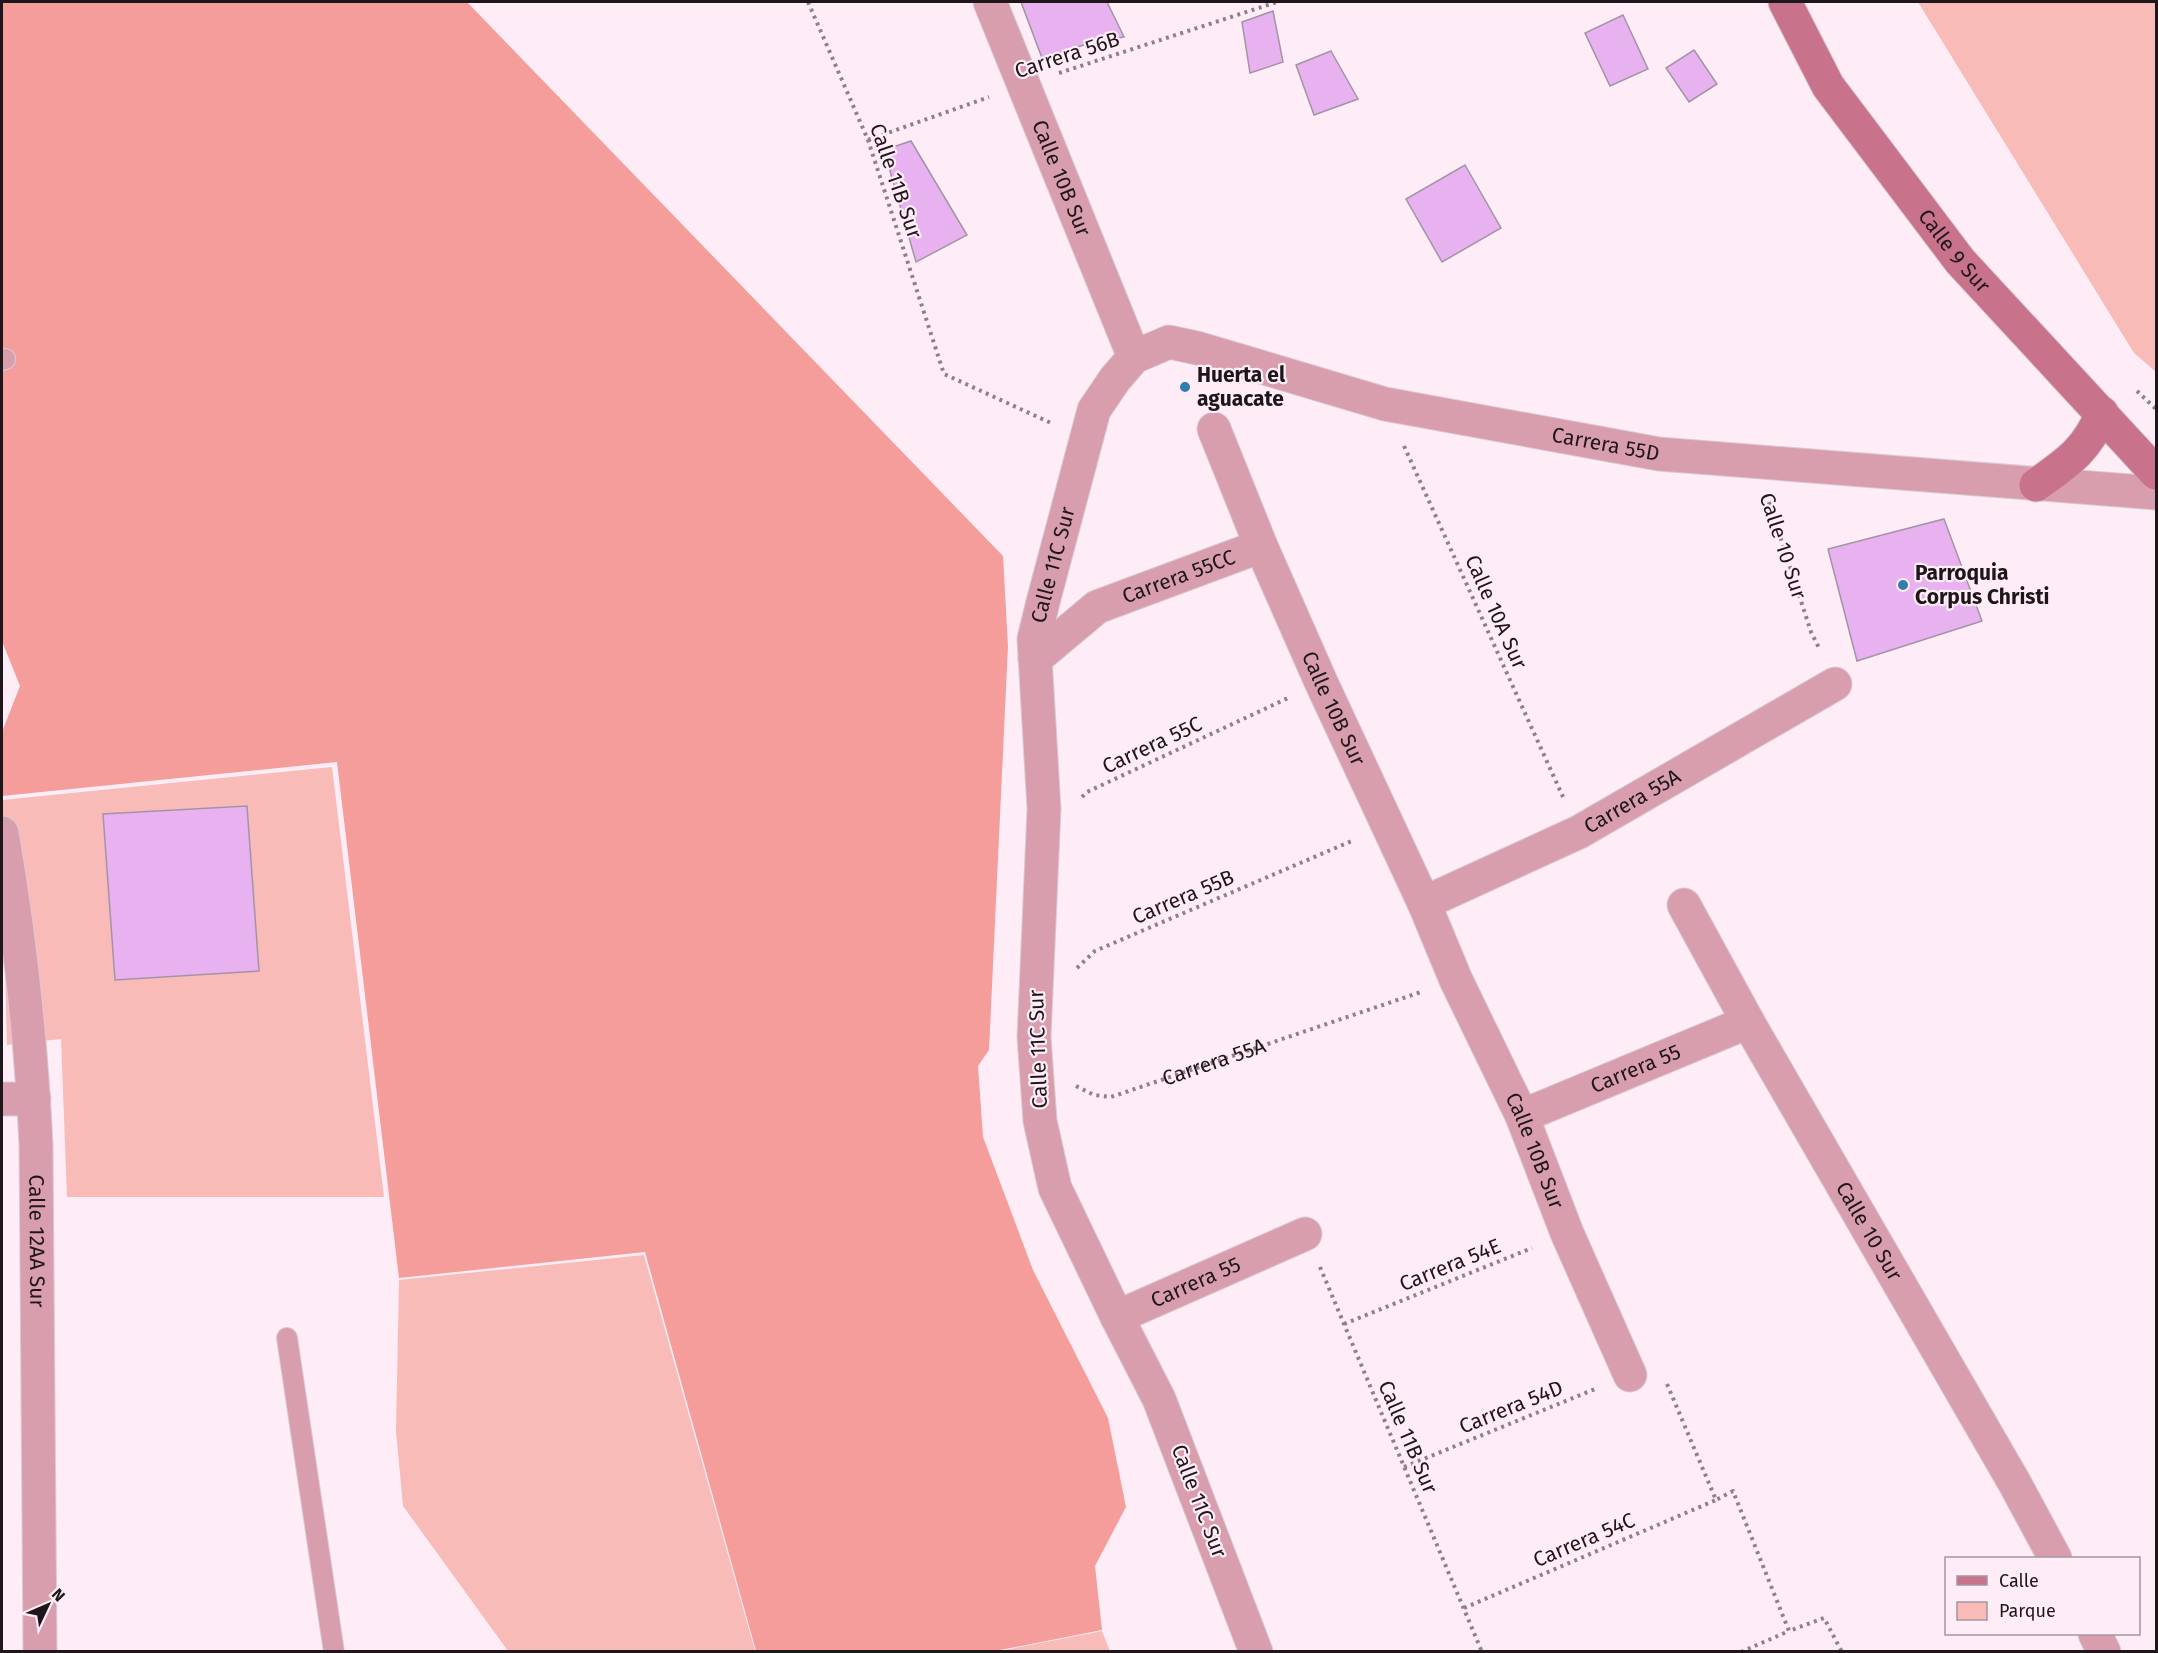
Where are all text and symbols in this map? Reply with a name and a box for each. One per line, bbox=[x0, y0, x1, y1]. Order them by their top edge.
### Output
street label: Carrera 56B bbox=[1011, 26, 1123, 84]
street label: Calle 10B Sur bbox=[1026, 116, 1097, 240]
street label: Calle 11B Sur bbox=[864, 120, 928, 242]
street label: Calle 9 Sur bbox=[1912, 204, 1996, 298]
place label: Huerta el aguacate bbox=[1197, 362, 1286, 412]
marker: Huerta el aguacate bbox=[1178, 380, 1192, 394]
street label: Carrera 55D bbox=[1550, 422, 1662, 467]
street label: Calle 10 Sur bbox=[1754, 490, 1812, 602]
street label: Calle 11C Sur bbox=[1025, 504, 1081, 626]
street label: Carrera 55CC bbox=[1119, 544, 1239, 609]
street label: Calle 10A Sur bbox=[1459, 551, 1533, 673]
place label: Parroquia Corpus Christi bbox=[1915, 560, 2050, 610]
marker: Parroquia Corpus Christi bbox=[1896, 578, 1910, 592]
street label: Calle 10B Sur bbox=[1296, 647, 1371, 770]
street label: Carrera 55C bbox=[1098, 710, 1206, 779]
street label: Carrera 55A bbox=[1579, 763, 1685, 839]
street label: Carrera 55B bbox=[1128, 864, 1238, 930]
street label: Calle 11C Sur bbox=[1023, 989, 1053, 1109]
street label: Carrera 55A bbox=[1159, 1033, 1269, 1092]
street label: Carrera 55 bbox=[1587, 1038, 1685, 1099]
street label: Calle 10B Sur bbox=[1500, 1088, 1569, 1212]
street label: Calle 12AA Sur bbox=[23, 1174, 50, 1308]
street label: Calle 10 Sur bbox=[1830, 1177, 1908, 1285]
street label: Carrera 54E bbox=[1395, 1233, 1505, 1297]
street label: Carrera 55 bbox=[1147, 1251, 1245, 1313]
street label: Carrera 54D bbox=[1455, 1374, 1567, 1440]
street label: Calle 11B Sur bbox=[1373, 1377, 1443, 1497]
street label: Calle 11C Sur bbox=[1166, 1441, 1232, 1561]
street label: Carrera 54C bbox=[1529, 1507, 1639, 1573]
legend bbox=[1945, 1557, 2140, 1635]
text: Calle bbox=[1999, 1570, 2039, 1592]
north arrow bbox=[18, 1575, 78, 1635]
text: N bbox=[48, 1585, 69, 1605]
text: Parque bbox=[1999, 1600, 2056, 1622]

